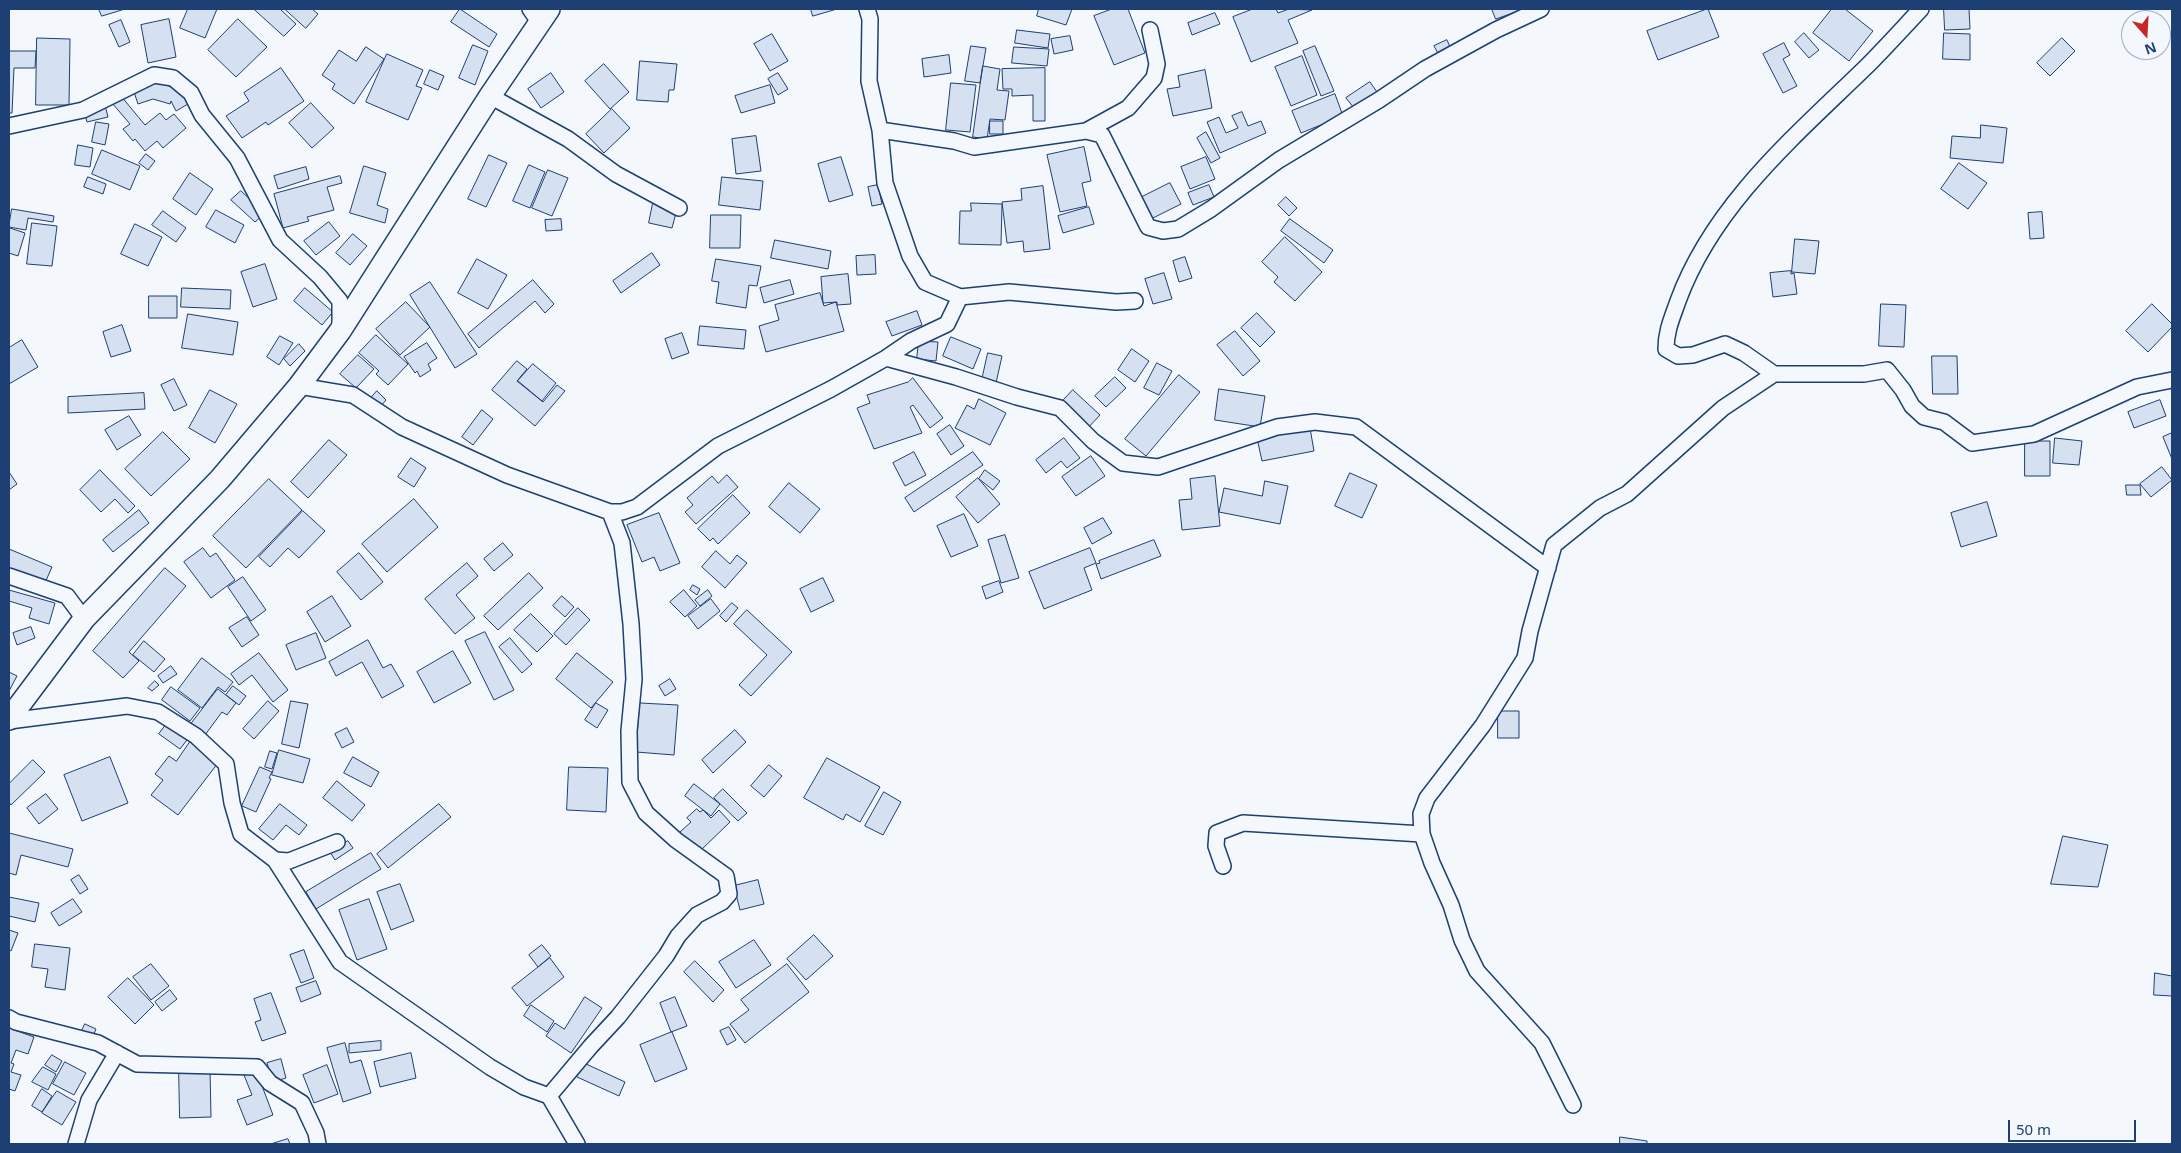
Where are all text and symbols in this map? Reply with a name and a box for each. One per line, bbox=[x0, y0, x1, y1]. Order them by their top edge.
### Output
north arrow bbox=[2121, 10, 2171, 60]
text: N bbox=[2142, 38, 2159, 60]
scale bar bbox=[2011, 1110, 2138, 1142]
text: 50 m bbox=[2016, 1119, 2051, 1139]

